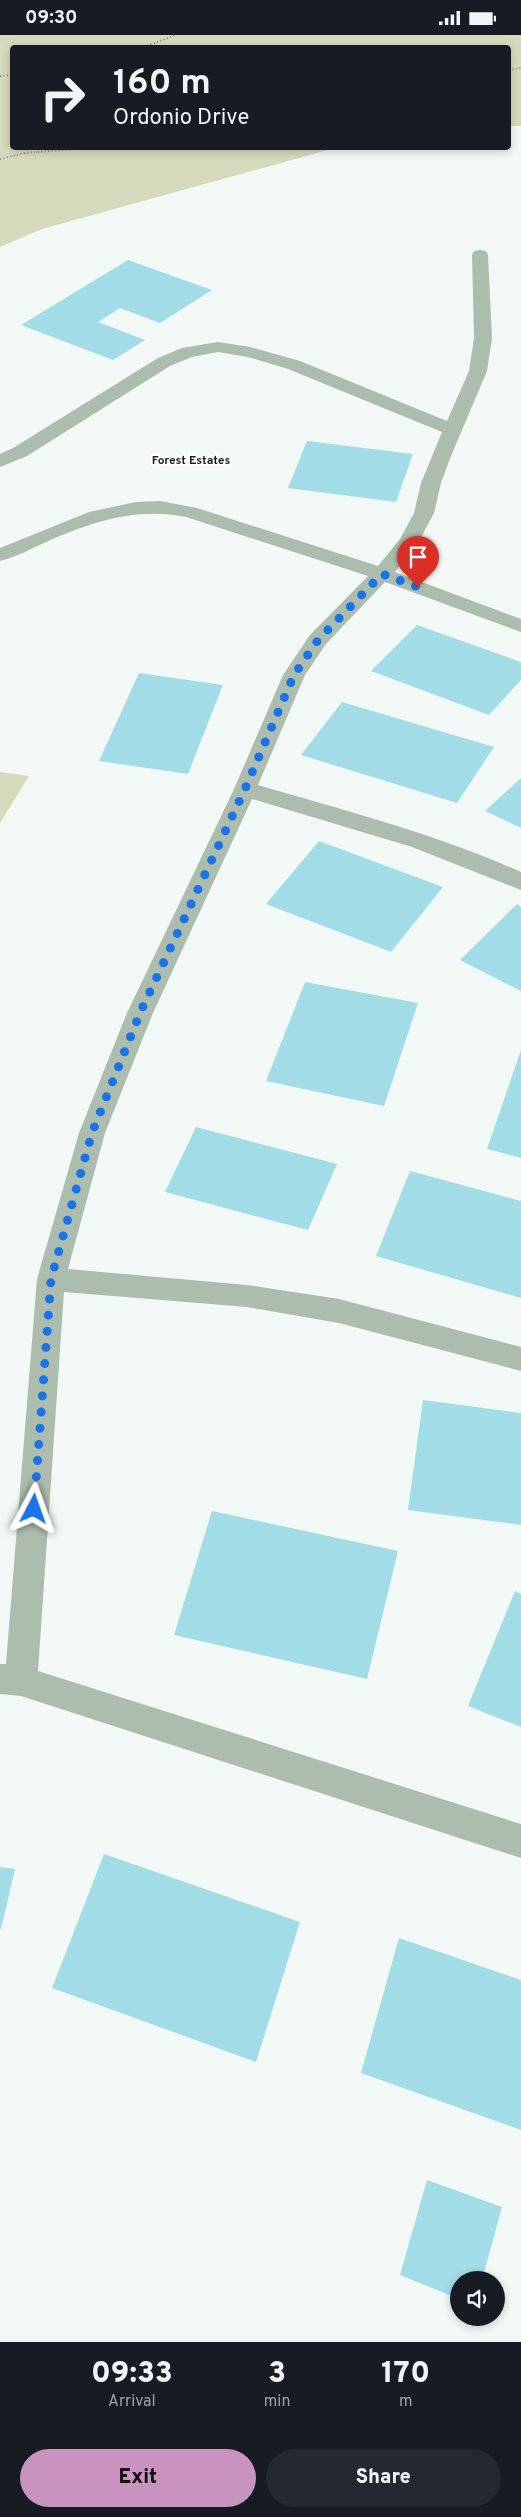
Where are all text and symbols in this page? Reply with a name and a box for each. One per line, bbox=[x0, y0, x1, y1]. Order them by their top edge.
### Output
text: 09:30 bbox=[25, 6, 77, 30]
text: 160 m bbox=[113, 62, 211, 106]
icon: right bbox=[30, 65, 95, 130]
text: Ordonio Drive bbox=[113, 105, 249, 132]
district label: Forest Estates bbox=[152, 453, 230, 469]
pin bbox=[397, 536, 439, 587]
icon: arrive bbox=[404, 543, 432, 571]
position arrow bbox=[7, 1482, 59, 1534]
map controls bbox=[450, 2271, 505, 2326]
button: sound bbox=[450, 2271, 505, 2326]
text: 09:33 bbox=[91, 2356, 173, 2393]
text: 3 bbox=[268, 2356, 286, 2393]
text: 170 bbox=[381, 2356, 430, 2393]
text: Arrival bbox=[108, 2392, 156, 2412]
text: min bbox=[264, 2392, 290, 2412]
text: m bbox=[399, 2392, 412, 2412]
button: Exit bbox=[20, 2449, 256, 2507]
button: Share bbox=[266, 2449, 501, 2507]

